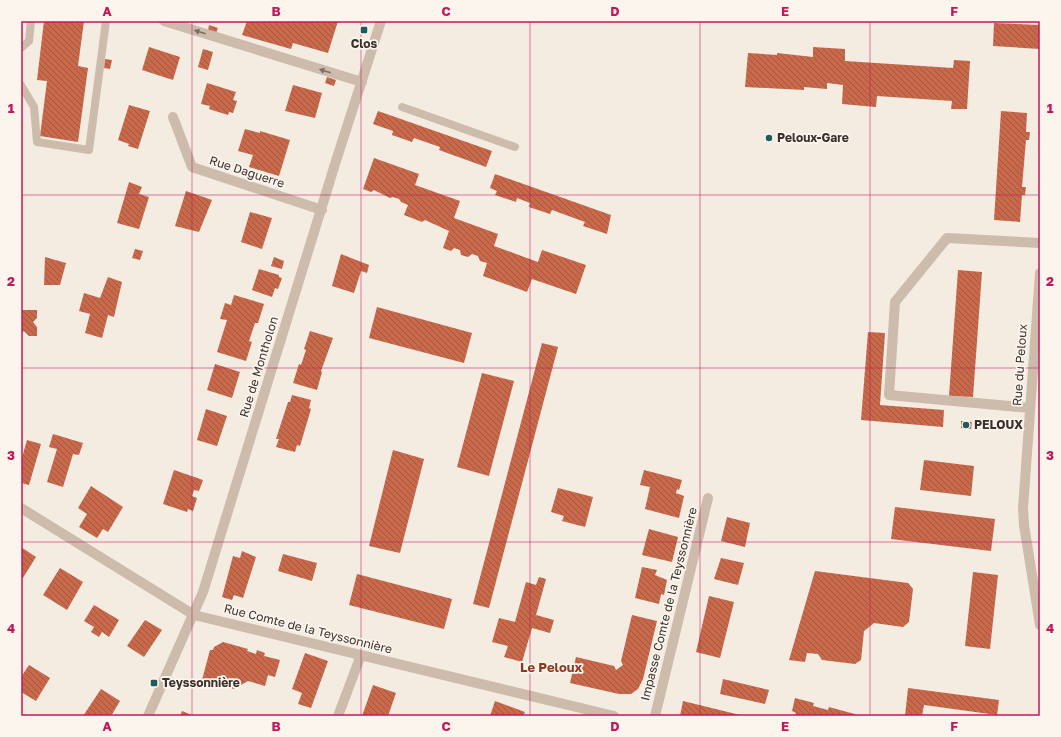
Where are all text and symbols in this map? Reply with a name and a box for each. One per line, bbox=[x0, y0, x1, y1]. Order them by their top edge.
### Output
text: A bbox=[102, 3, 112, 19]
text: B bbox=[271, 3, 281, 19]
text: C bbox=[441, 3, 451, 19]
text: D bbox=[610, 3, 620, 19]
text: E bbox=[781, 3, 789, 19]
text: F bbox=[950, 3, 958, 19]
marker: Clos bbox=[359, 25, 369, 35]
one-way arrow bbox=[194, 29, 206, 35]
place label: Clos bbox=[351, 36, 377, 51]
one-way arrow bbox=[318, 68, 330, 74]
text: 1 bbox=[8, 100, 15, 116]
text: 1 bbox=[1047, 100, 1054, 116]
place label: Peloux-Gare bbox=[777, 130, 849, 145]
marker: Peloux-Gare bbox=[764, 133, 774, 143]
street label: Rue Daguerre bbox=[208, 152, 287, 191]
text: 2 bbox=[7, 273, 15, 289]
text: 2 bbox=[1046, 273, 1054, 289]
street label: Rue de Montholon bbox=[236, 314, 281, 419]
street label: Rue du Peloux bbox=[1009, 323, 1030, 407]
place label: PELOUX bbox=[974, 417, 1023, 432]
marker: PELOUX bbox=[961, 420, 971, 430]
text: 3 bbox=[7, 447, 15, 463]
text: 3 bbox=[1046, 447, 1054, 463]
street label: Impasse Comte de la Teyssonnière bbox=[637, 505, 700, 702]
street label: Rue Comte de la Teyssonnière bbox=[222, 600, 394, 657]
text: 4 bbox=[7, 620, 15, 636]
text: 4 bbox=[1046, 620, 1054, 636]
district label: Le Peloux bbox=[520, 659, 582, 675]
place label: Teyssonnière bbox=[162, 675, 240, 690]
marker: Teyssonnière bbox=[149, 678, 159, 688]
text: A bbox=[102, 718, 112, 734]
text: B bbox=[271, 718, 281, 734]
text: C bbox=[441, 718, 451, 734]
text: D bbox=[610, 718, 620, 734]
text: E bbox=[781, 718, 789, 734]
text: F bbox=[950, 718, 958, 734]

